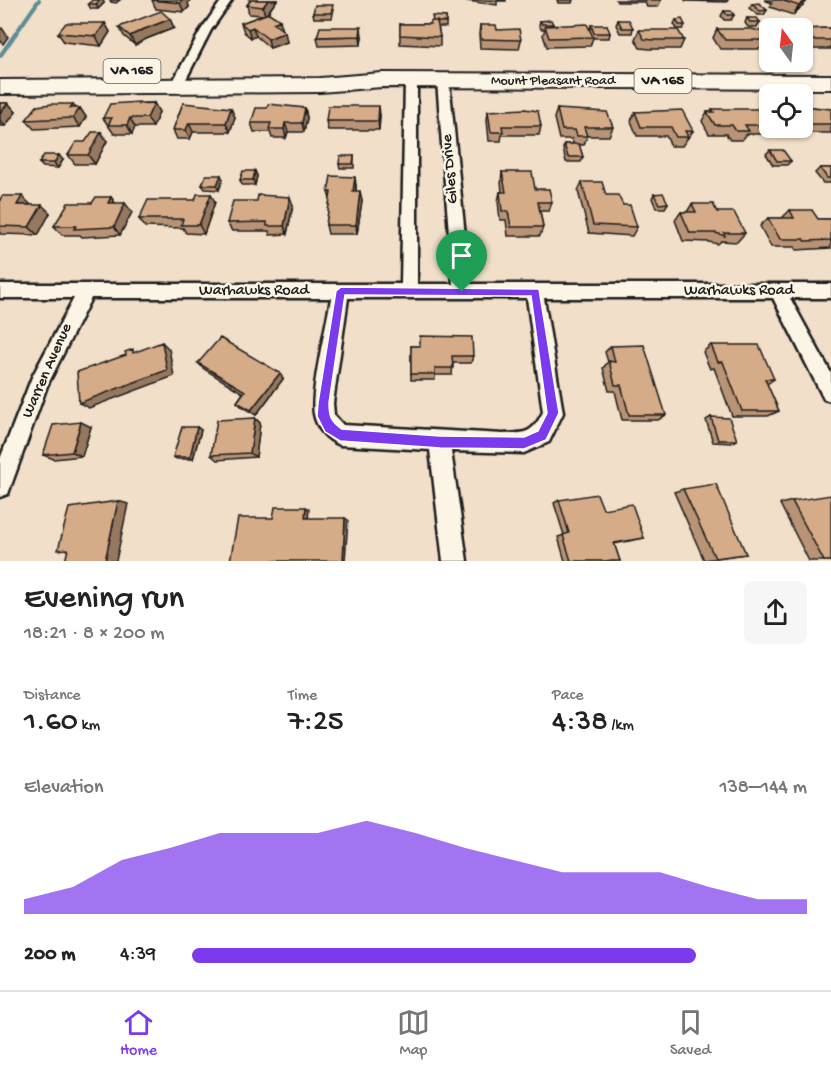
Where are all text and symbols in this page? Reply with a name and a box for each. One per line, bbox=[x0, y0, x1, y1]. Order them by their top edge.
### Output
north arrow bbox=[759, 18, 813, 72]
map controls bbox=[759, 18, 813, 138]
road number: VA 165 bbox=[104, 59, 160, 83]
road number: VA 165 bbox=[634, 69, 692, 93]
street label: Mount Pleasant Road bbox=[491, 73, 617, 90]
button: locate bbox=[759, 84, 813, 138]
street label: Giles Drive bbox=[438, 133, 464, 205]
pin bbox=[436, 230, 487, 292]
icon: arrive bbox=[445, 239, 478, 272]
street label: Warhawks Road bbox=[199, 282, 311, 301]
street label: Warhawks Road bbox=[684, 282, 796, 301]
street label: Warren Avenue bbox=[19, 320, 78, 421]
text: Evening run bbox=[24, 581, 184, 619]
button: share bbox=[744, 581, 807, 644]
text: 18:21 · 8 × 200 m bbox=[24, 623, 165, 646]
text: Distance bbox=[24, 687, 81, 706]
text: Time bbox=[288, 687, 317, 706]
text: Pace bbox=[552, 687, 583, 706]
text: 1.60 bbox=[24, 706, 78, 741]
text: 7:25 bbox=[288, 706, 344, 741]
text: 4:38 bbox=[552, 706, 608, 741]
text: km bbox=[78, 717, 100, 736]
text: /km bbox=[608, 717, 634, 736]
text: Elevation bbox=[24, 777, 104, 800]
text: 138–144 m bbox=[719, 777, 807, 800]
text: 200 m bbox=[24, 944, 75, 967]
text: 4:39 bbox=[120, 944, 156, 967]
tab: Home bbox=[120, 1006, 157, 1061]
tab: Map bbox=[397, 1006, 430, 1061]
tab: Saved bbox=[670, 1006, 711, 1061]

